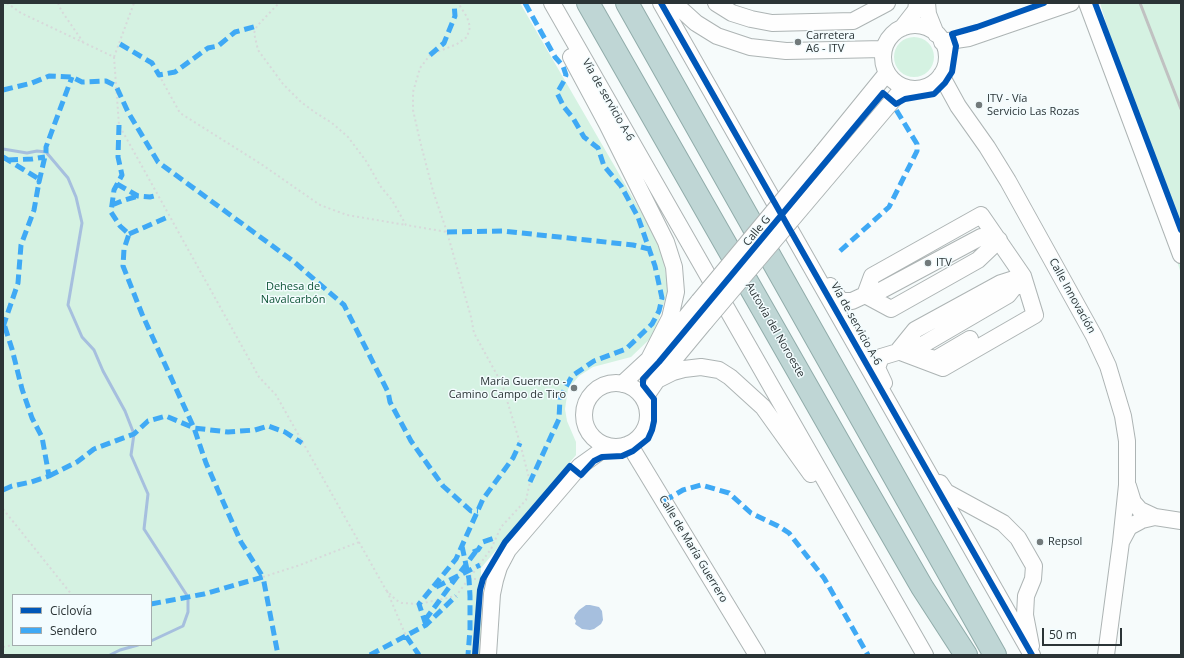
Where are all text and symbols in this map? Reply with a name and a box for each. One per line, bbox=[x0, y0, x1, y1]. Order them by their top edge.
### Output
place label: Carretera A6 - ITV bbox=[806, 29, 855, 55]
marker: Carretera A6 - ITV bbox=[793, 37, 803, 47]
street label: Vía de servicio A-6 bbox=[579, 57, 637, 143]
place label: ITV - Vía Servicio Las Rozas bbox=[987, 92, 1079, 118]
marker: ITV - Vía Servicio Las Rozas bbox=[974, 100, 984, 110]
street label: Calle G bbox=[740, 213, 774, 249]
place label: ITV bbox=[936, 256, 952, 270]
street label: Calle Innovación bbox=[1046, 256, 1098, 336]
marker: ITV bbox=[923, 258, 933, 268]
park label: Dehesa de Navalcarbón bbox=[261, 280, 325, 306]
street label: Autovía del Noroeste bbox=[742, 280, 808, 380]
street label: Vía de servicio A-6 bbox=[828, 280, 884, 368]
place label: María Guerrero - Camino Campo de Tiro bbox=[449, 375, 566, 401]
marker: María Guerrero - Camino Campo de Tiro bbox=[569, 383, 579, 393]
street label: Calle de María Guerrero bbox=[656, 493, 730, 605]
place label: Repsol bbox=[1048, 535, 1082, 549]
marker: Repsol bbox=[1035, 537, 1045, 547]
legend bbox=[12, 594, 152, 646]
text: Ciclovía bbox=[50, 602, 92, 619]
scale bar bbox=[1044, 620, 1124, 646]
text: Sendero bbox=[50, 622, 97, 639]
text: 50 m bbox=[1049, 626, 1077, 643]

